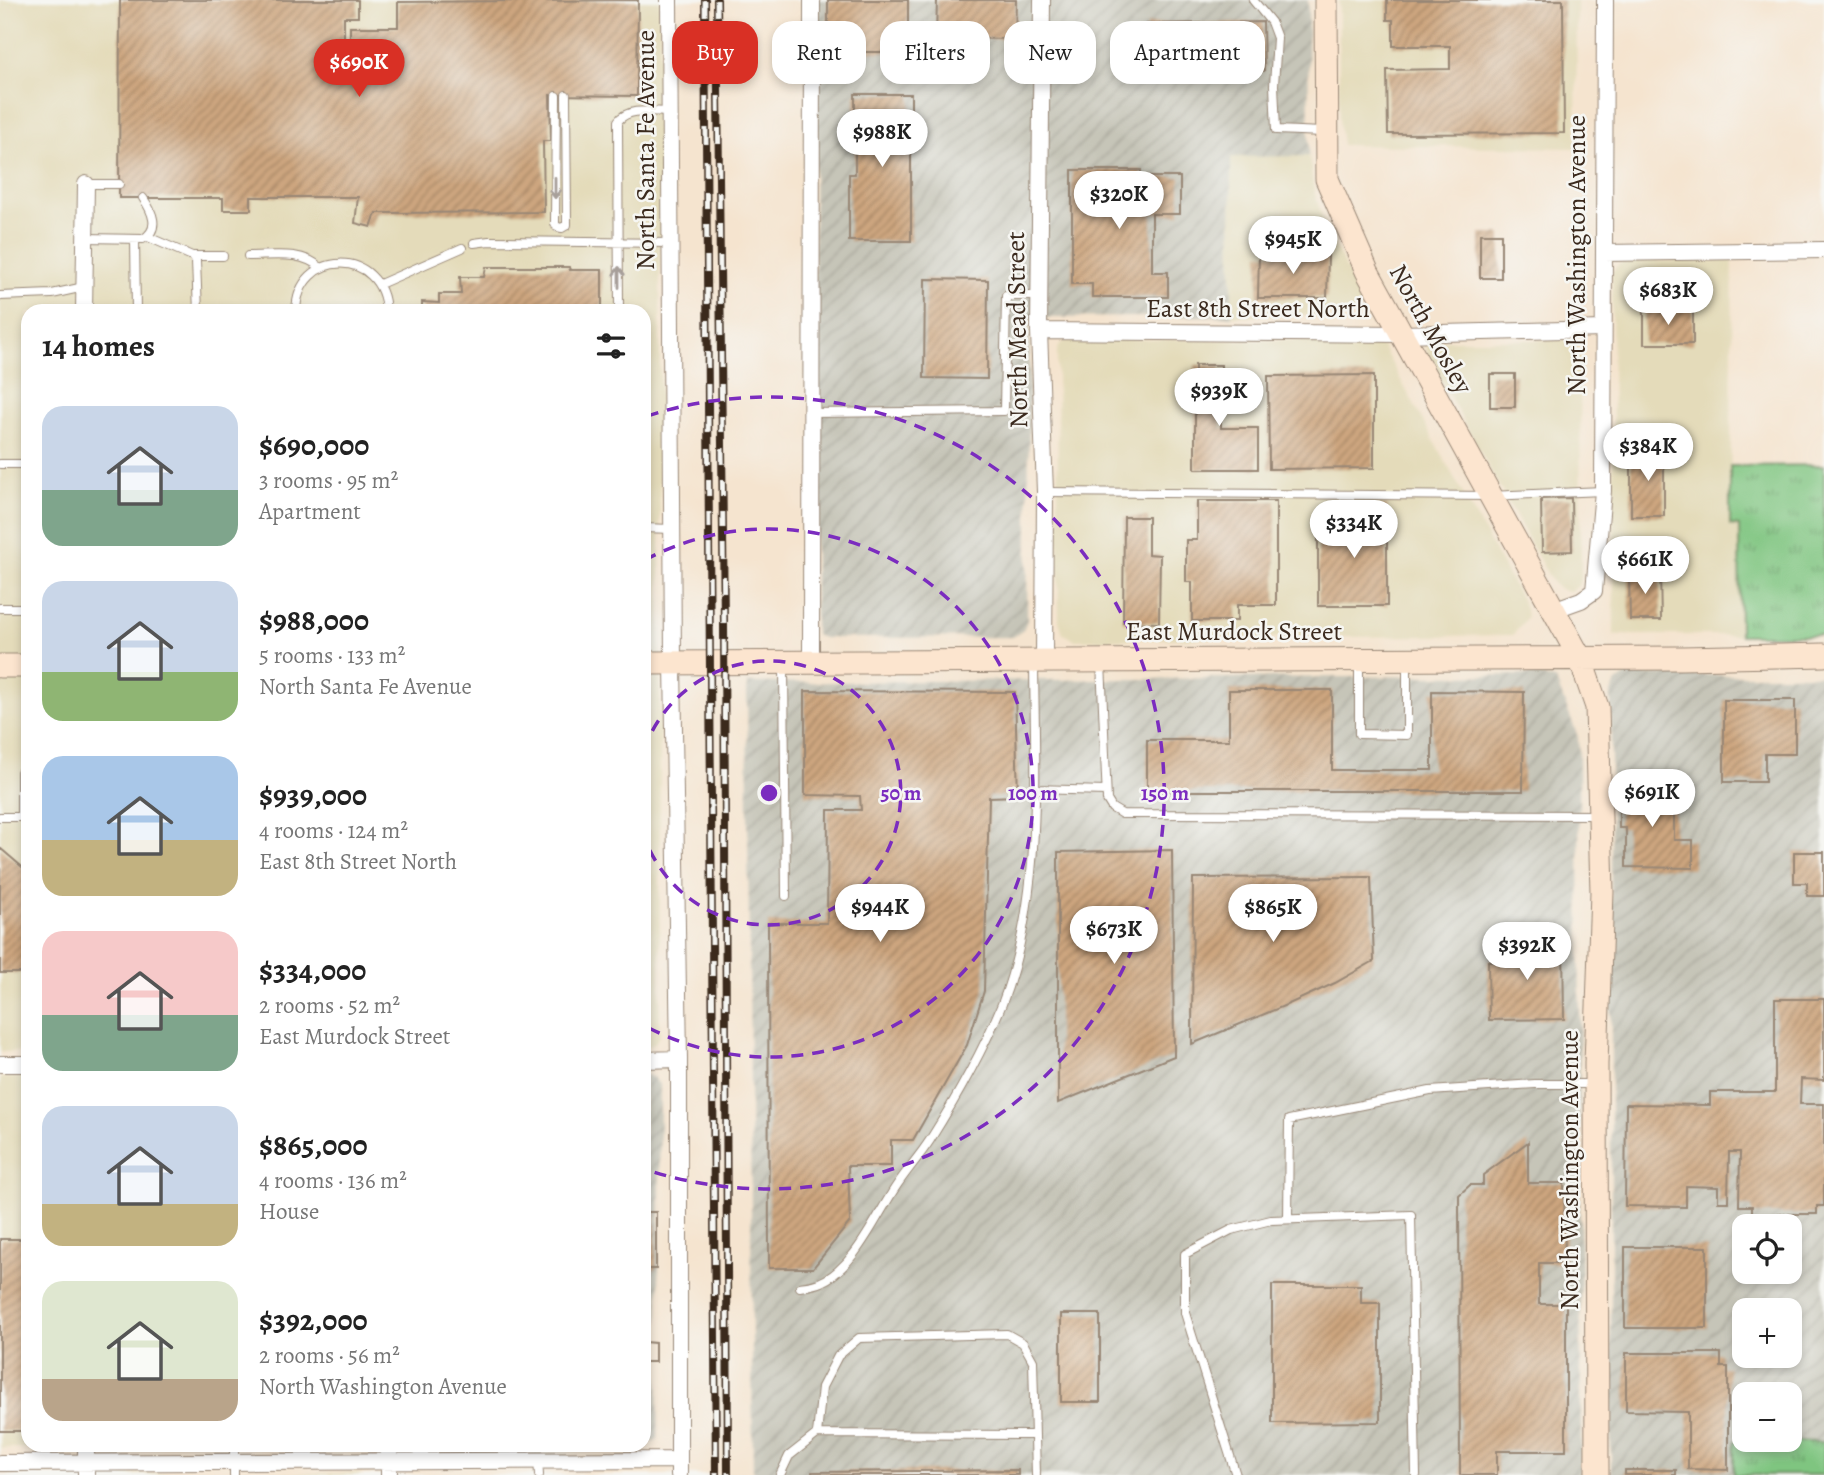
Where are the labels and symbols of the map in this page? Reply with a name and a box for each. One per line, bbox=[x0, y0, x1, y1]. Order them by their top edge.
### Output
street label: North Santa Fe Avenue bbox=[628, 30, 663, 270]
pin: $690K bbox=[310, 40, 408, 99]
pin: $988K bbox=[833, 110, 931, 169]
street label: North Washington Avenue bbox=[1559, 115, 1594, 395]
pin: $320K bbox=[1070, 172, 1168, 231]
one-way arrow bbox=[548, 177, 562, 200]
pin: $945K bbox=[1244, 216, 1342, 276]
street label: North Mead Street bbox=[998, 231, 1036, 429]
street label: North Mosley bbox=[1381, 258, 1481, 400]
one-way arrow bbox=[612, 265, 626, 288]
pin: $683K bbox=[1619, 268, 1717, 327]
street label: East 8th Street North bbox=[1146, 291, 1370, 326]
pin: $939K bbox=[1170, 368, 1268, 428]
pin: $384K bbox=[1599, 424, 1697, 483]
pin: $334K bbox=[1305, 500, 1403, 560]
pin: $661K bbox=[1596, 536, 1694, 596]
street label: East Murdock Street bbox=[1126, 614, 1343, 649]
pin: $691K bbox=[1603, 770, 1701, 829]
text: 50 m bbox=[881, 779, 922, 807]
text: 100 m bbox=[1008, 779, 1058, 807]
text: 150 m bbox=[1141, 779, 1190, 807]
centre of rings bbox=[757, 781, 781, 805]
pin: $944K bbox=[831, 884, 929, 944]
pin: $865K bbox=[1224, 884, 1322, 944]
pin: $673K bbox=[1065, 906, 1163, 966]
pin: $392K bbox=[1478, 922, 1576, 982]
street label: North Washington Avenue bbox=[1552, 1030, 1587, 1310]

